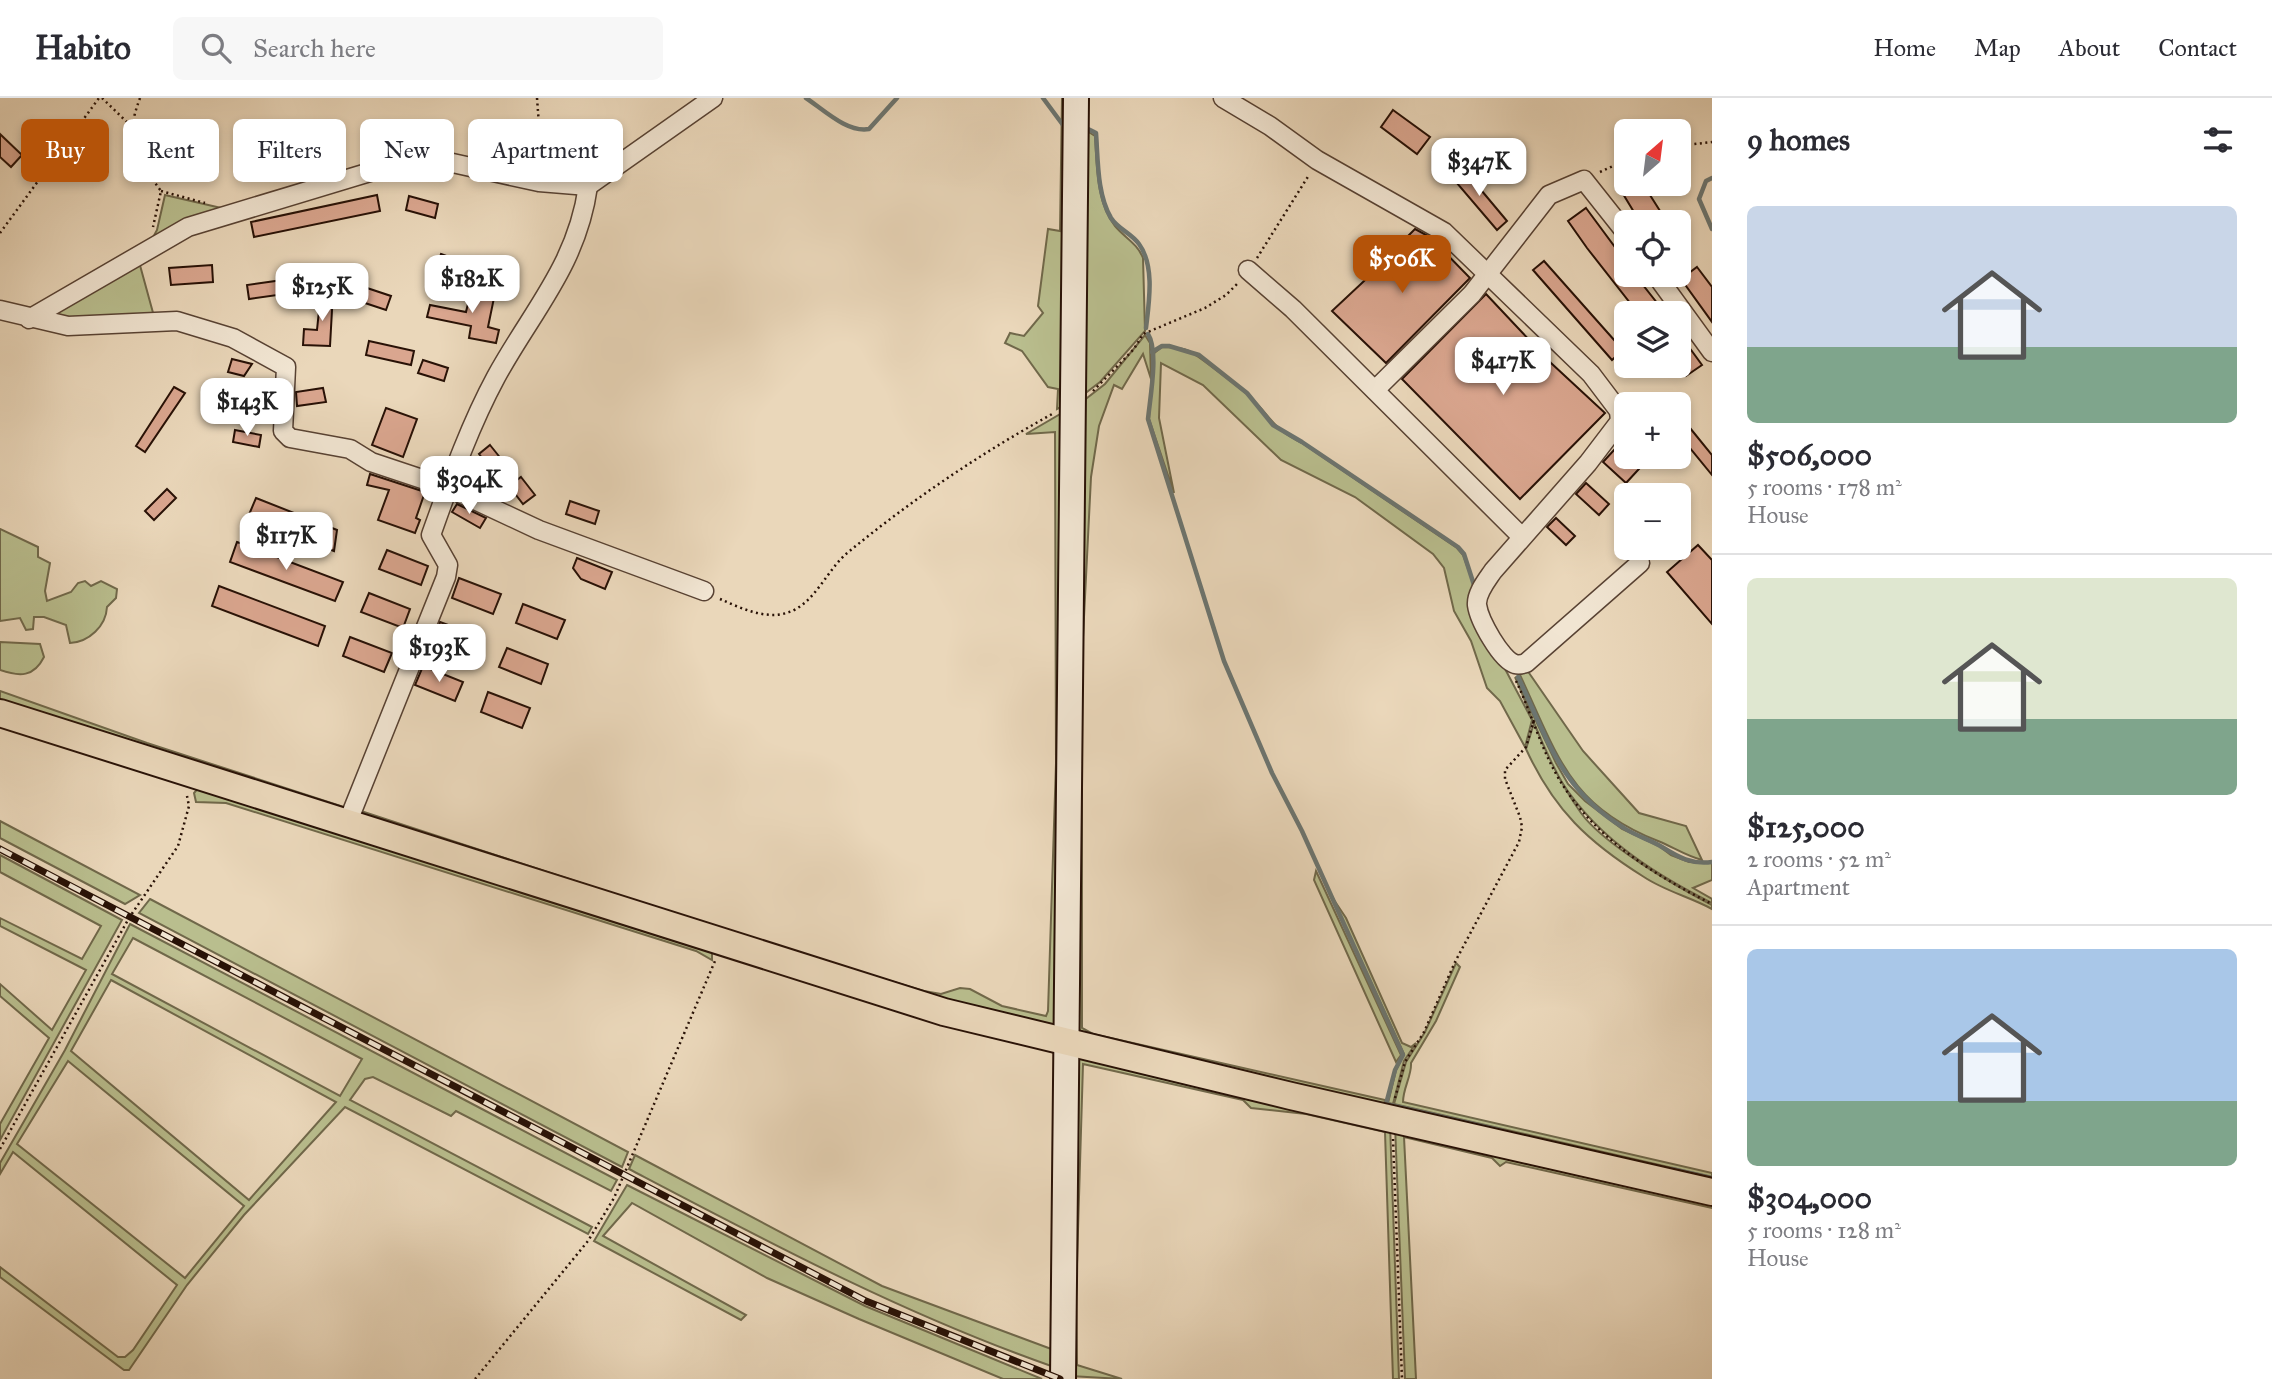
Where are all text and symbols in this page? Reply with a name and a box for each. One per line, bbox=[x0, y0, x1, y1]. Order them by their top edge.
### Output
search box bbox=[173, 17, 663, 80]
text: Habito bbox=[35, 28, 131, 68]
icon: search bbox=[197, 29, 235, 67]
text: Search here bbox=[253, 32, 376, 64]
text: Home bbox=[1873, 33, 1936, 63]
text: Map bbox=[1974, 33, 2021, 63]
text: About bbox=[2059, 33, 2120, 63]
text: Contact bbox=[2158, 33, 2237, 63]
chip: Buy bbox=[21, 119, 109, 182]
chip: Rent bbox=[123, 119, 219, 182]
chip: Filters bbox=[233, 119, 346, 182]
chip: New bbox=[360, 119, 454, 182]
chip: Apartment bbox=[468, 119, 623, 182]
north arrow bbox=[1614, 119, 1690, 196]
map controls bbox=[1614, 119, 1691, 560]
icon: filters bbox=[2199, 121, 2237, 159]
text: 9 homes bbox=[1747, 122, 1850, 158]
pin: $347K bbox=[1430, 139, 1528, 198]
text: $347K bbox=[1447, 147, 1511, 175]
button: locate bbox=[1614, 210, 1691, 287]
pin: $506K bbox=[1353, 236, 1451, 295]
text: $506K bbox=[1369, 244, 1435, 272]
icon: home bbox=[1929, 252, 2055, 378]
pin: $182K bbox=[423, 256, 521, 315]
pin: $125K bbox=[273, 264, 371, 323]
text: $182K bbox=[441, 264, 503, 292]
text: $125K bbox=[291, 272, 353, 300]
button: layers bbox=[1614, 301, 1691, 378]
pin: $417K bbox=[1454, 338, 1552, 397]
text: $417K bbox=[1471, 346, 1535, 374]
pin: $143K bbox=[198, 378, 296, 438]
text: $143K bbox=[216, 387, 278, 415]
button: + bbox=[1614, 392, 1691, 469]
text: $506,000 bbox=[1747, 437, 1872, 473]
pin: $304K bbox=[420, 456, 518, 516]
text: $304K bbox=[436, 465, 502, 493]
text: 5 rooms · 178 m² bbox=[1747, 473, 1902, 501]
button: − bbox=[1614, 483, 1691, 560]
text: House bbox=[1747, 501, 1809, 529]
pin: $117K bbox=[237, 512, 335, 572]
text: $117K bbox=[256, 521, 316, 549]
pin: $193K bbox=[390, 624, 488, 684]
icon: home bbox=[1929, 624, 2055, 750]
text: $193K bbox=[409, 633, 469, 661]
text: $125,000 bbox=[1747, 809, 1865, 845]
text: 2 rooms · 52 m² bbox=[1747, 845, 1891, 873]
text: Apartment bbox=[1747, 873, 1850, 901]
icon: home bbox=[1929, 995, 2055, 1121]
text: $304,000 bbox=[1747, 1180, 1872, 1216]
text: 5 rooms · 128 m² bbox=[1747, 1216, 1901, 1244]
text: House bbox=[1747, 1244, 1809, 1272]

